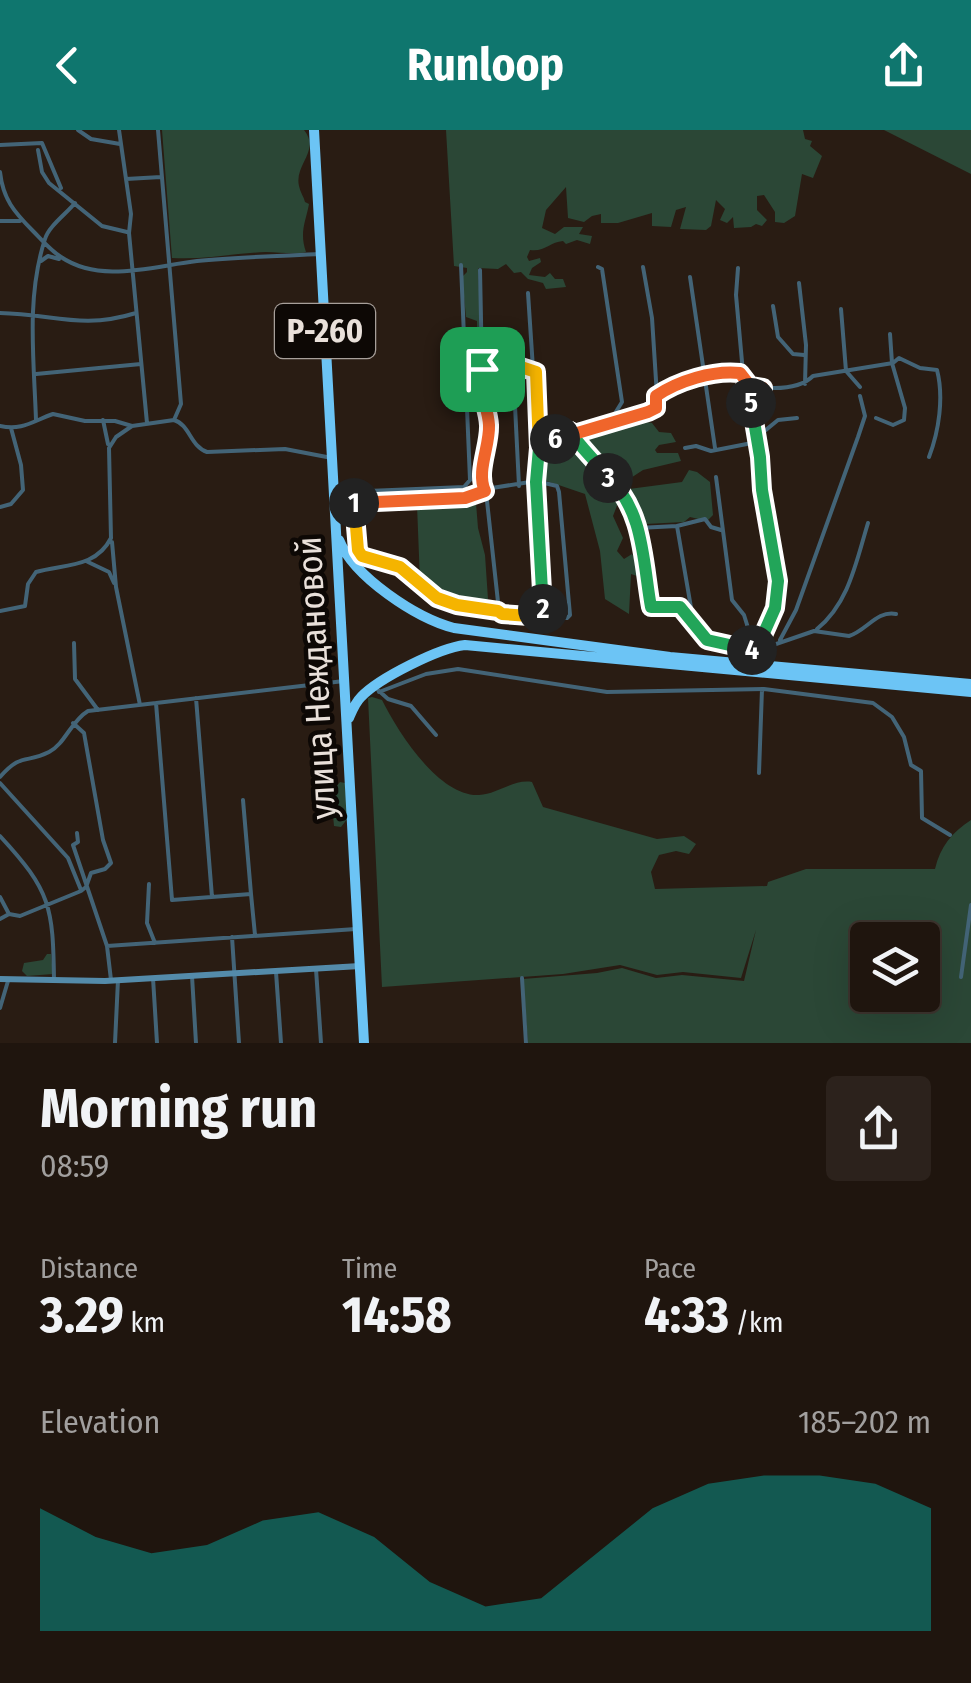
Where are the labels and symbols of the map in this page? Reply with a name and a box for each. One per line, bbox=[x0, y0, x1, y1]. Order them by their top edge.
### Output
road number: Р-260 bbox=[275, 304, 375, 358]
pin bbox=[440, 327, 525, 412]
pin: 5 bbox=[726, 378, 776, 428]
pin: 6 bbox=[530, 414, 580, 464]
pin: 3 bbox=[583, 453, 633, 503]
pin: 1 bbox=[329, 478, 379, 528]
street label: улица Неждановой bbox=[288, 536, 344, 820]
pin: 2 bbox=[518, 584, 568, 634]
pin: 4 bbox=[727, 625, 777, 675]

